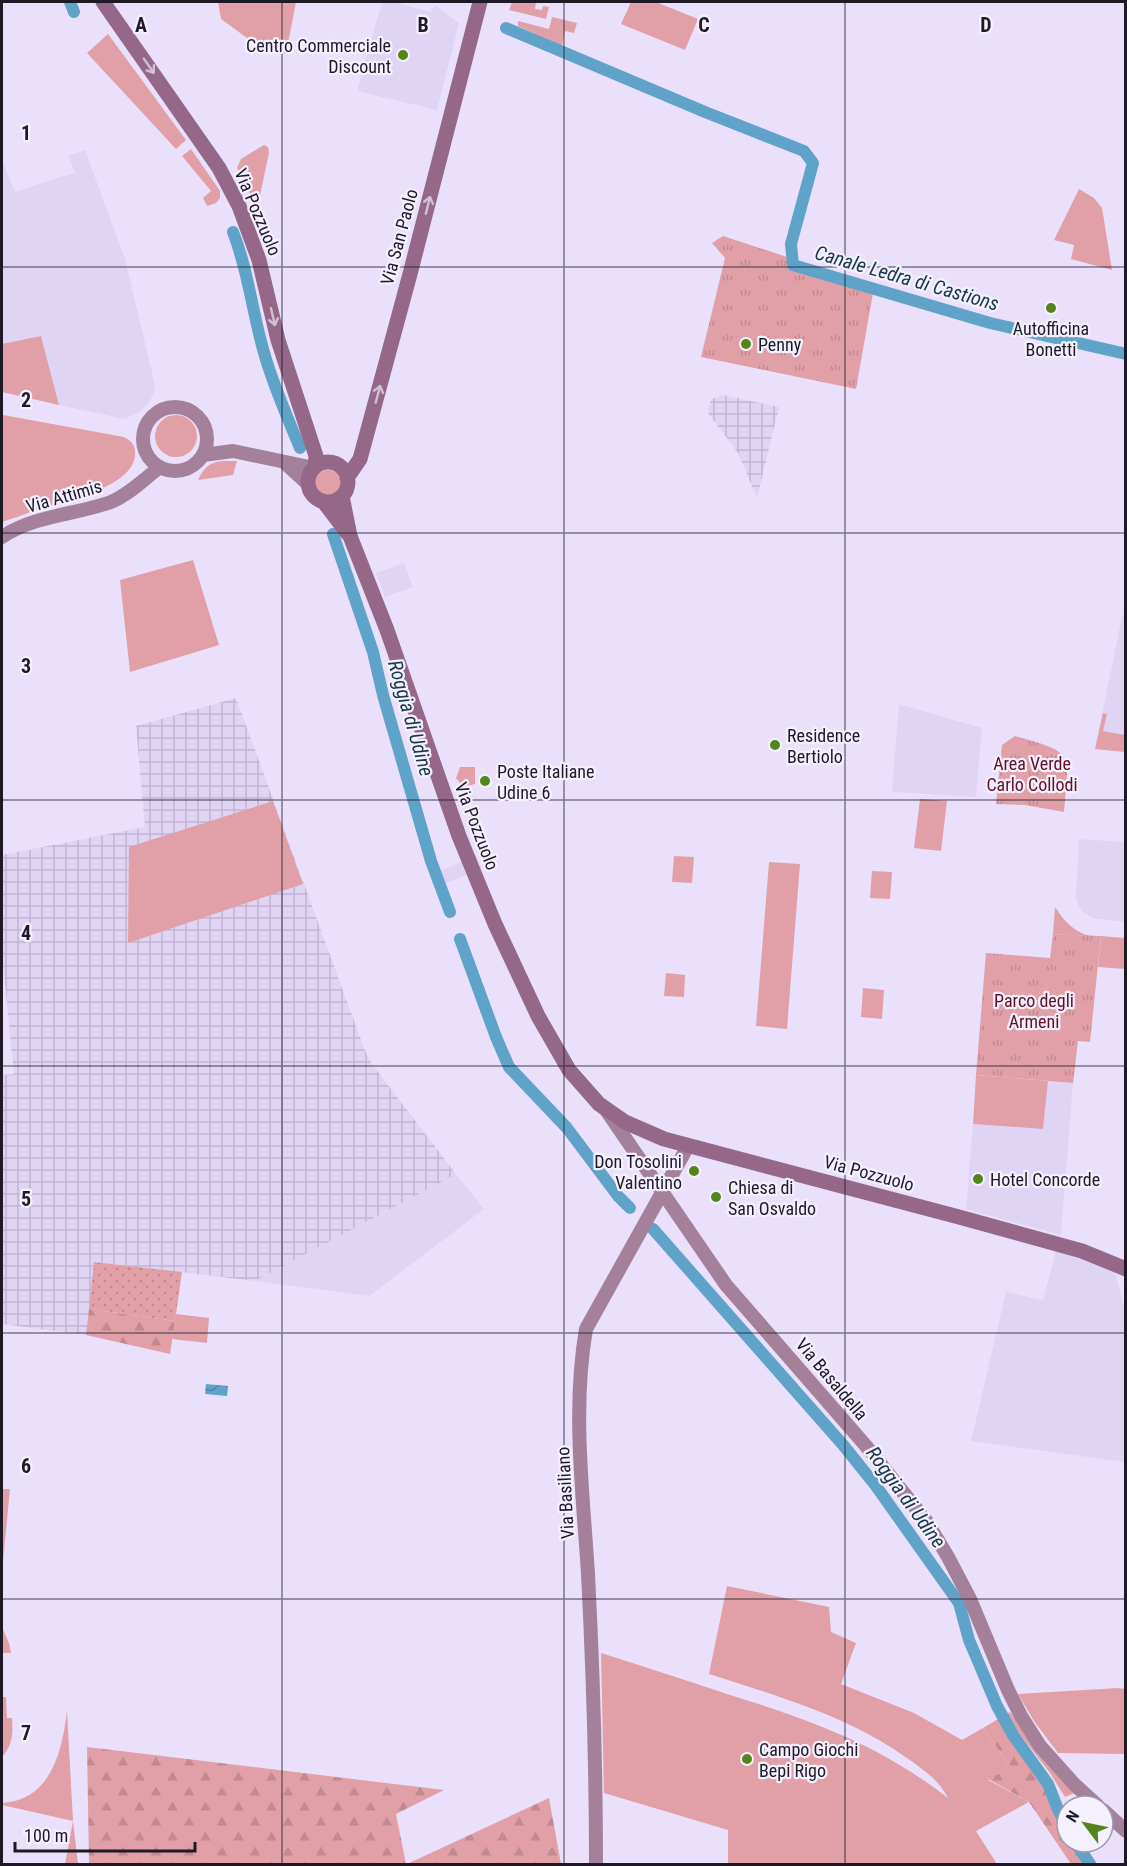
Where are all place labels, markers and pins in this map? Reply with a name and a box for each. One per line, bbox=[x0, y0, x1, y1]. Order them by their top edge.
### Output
place label: Centro Commerciale Discount bbox=[246, 35, 391, 77]
marker: Centro Commerciale Discount bbox=[396, 48, 410, 62]
marker: Autofficina Bonetti bbox=[1044, 301, 1058, 315]
place label: Autofficina Bonetti bbox=[1013, 318, 1089, 360]
place label: Penny bbox=[758, 334, 802, 355]
marker: Penny bbox=[739, 337, 753, 351]
place label: Residence Bertiolo bbox=[787, 725, 860, 767]
marker: Residence Bertiolo bbox=[768, 738, 782, 752]
place label: Poste Italiane Udine 6 bbox=[497, 761, 595, 803]
marker: Poste Italiane Udine 6 bbox=[478, 774, 492, 788]
place label: Don Tosolini Valentino bbox=[594, 1151, 682, 1193]
marker: Don Tosolini Valentino bbox=[687, 1164, 701, 1178]
place label: Hotel Concorde bbox=[990, 1169, 1100, 1190]
marker: Hotel Concorde bbox=[971, 1172, 985, 1186]
place label: Chiesa di San Osvaldo bbox=[728, 1177, 816, 1219]
marker: Chiesa di San Osvaldo bbox=[709, 1190, 723, 1204]
place label: Campo Giochi Bepi Rigo bbox=[759, 1739, 858, 1781]
marker: Campo Giochi Bepi Rigo bbox=[740, 1752, 754, 1766]

